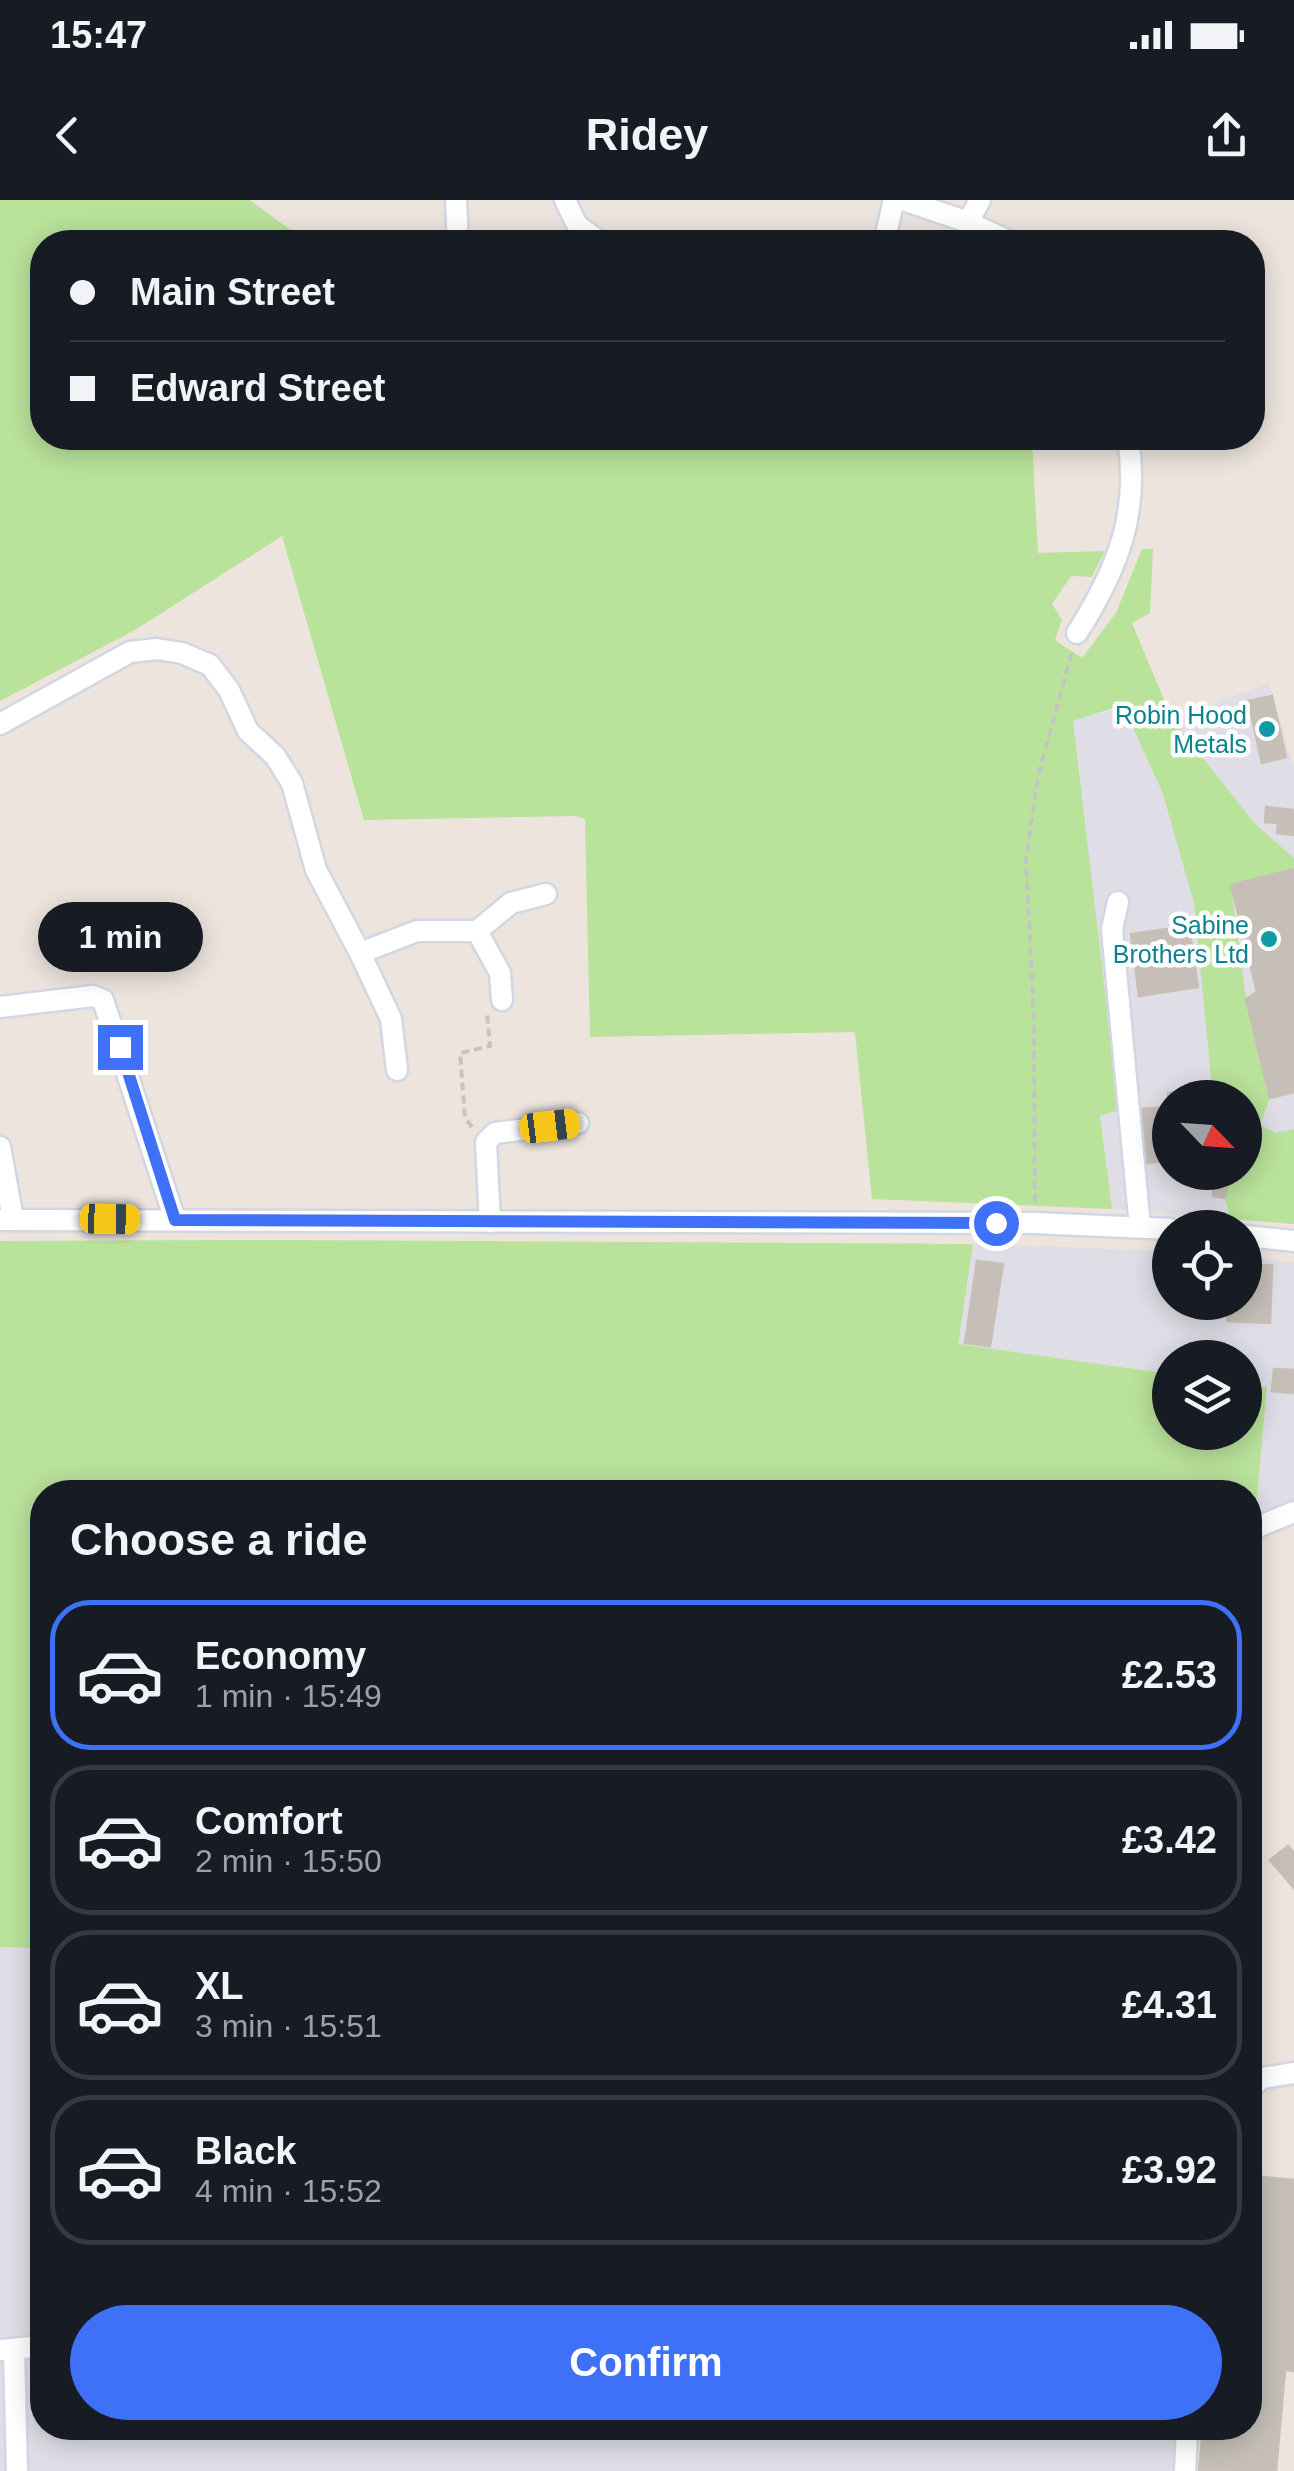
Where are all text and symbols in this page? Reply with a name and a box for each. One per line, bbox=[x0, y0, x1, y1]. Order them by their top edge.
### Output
text: 15:47 bbox=[50, 14, 147, 56]
icon: back bbox=[40, 108, 95, 163]
icon: share bbox=[1199, 108, 1254, 163]
text: Ridey bbox=[586, 109, 708, 160]
text: Main Street bbox=[130, 271, 335, 313]
text: Edward Street bbox=[130, 367, 386, 409]
place label: Robin Hood Metals bbox=[1115, 701, 1247, 758]
marker: Robin Hood Metals bbox=[1256, 718, 1278, 740]
callout: 1 min bbox=[38, 902, 202, 972]
place label: Sabine Brothers Ltd bbox=[1113, 911, 1249, 968]
text: 1 min bbox=[79, 919, 162, 955]
marker: Sabine Brothers Ltd bbox=[1258, 928, 1280, 950]
route end bbox=[98, 1025, 143, 1070]
north arrow bbox=[1152, 1080, 1262, 1190]
map controls bbox=[1152, 1080, 1262, 1450]
car bbox=[518, 1107, 582, 1145]
route start bbox=[974, 1201, 1019, 1246]
car bbox=[80, 1203, 140, 1235]
button: locate bbox=[1152, 1210, 1262, 1320]
button: layers bbox=[1152, 1340, 1262, 1450]
text: Choose a ride bbox=[70, 1514, 368, 1565]
icon: car bbox=[75, 1630, 165, 1720]
text: Economy bbox=[195, 1635, 366, 1677]
text: £2.53 bbox=[1122, 1654, 1217, 1696]
text: 1 min · 15:49 bbox=[195, 1678, 382, 1714]
icon: car bbox=[75, 1795, 165, 1885]
text: Comfort bbox=[195, 1800, 343, 1842]
text: £3.42 bbox=[1122, 1819, 1217, 1861]
text: 2 min · 15:50 bbox=[195, 1843, 382, 1879]
icon: car bbox=[75, 1960, 165, 2050]
text: XL bbox=[195, 1965, 244, 2007]
text: £4.31 bbox=[1122, 1984, 1217, 2026]
text: 3 min · 15:51 bbox=[195, 2008, 382, 2044]
icon: car bbox=[75, 2125, 165, 2215]
text: Black bbox=[195, 2130, 296, 2172]
text: £3.92 bbox=[1122, 2149, 1217, 2191]
text: 4 min · 15:52 bbox=[195, 2173, 382, 2209]
button: Confirm bbox=[70, 2305, 1222, 2420]

